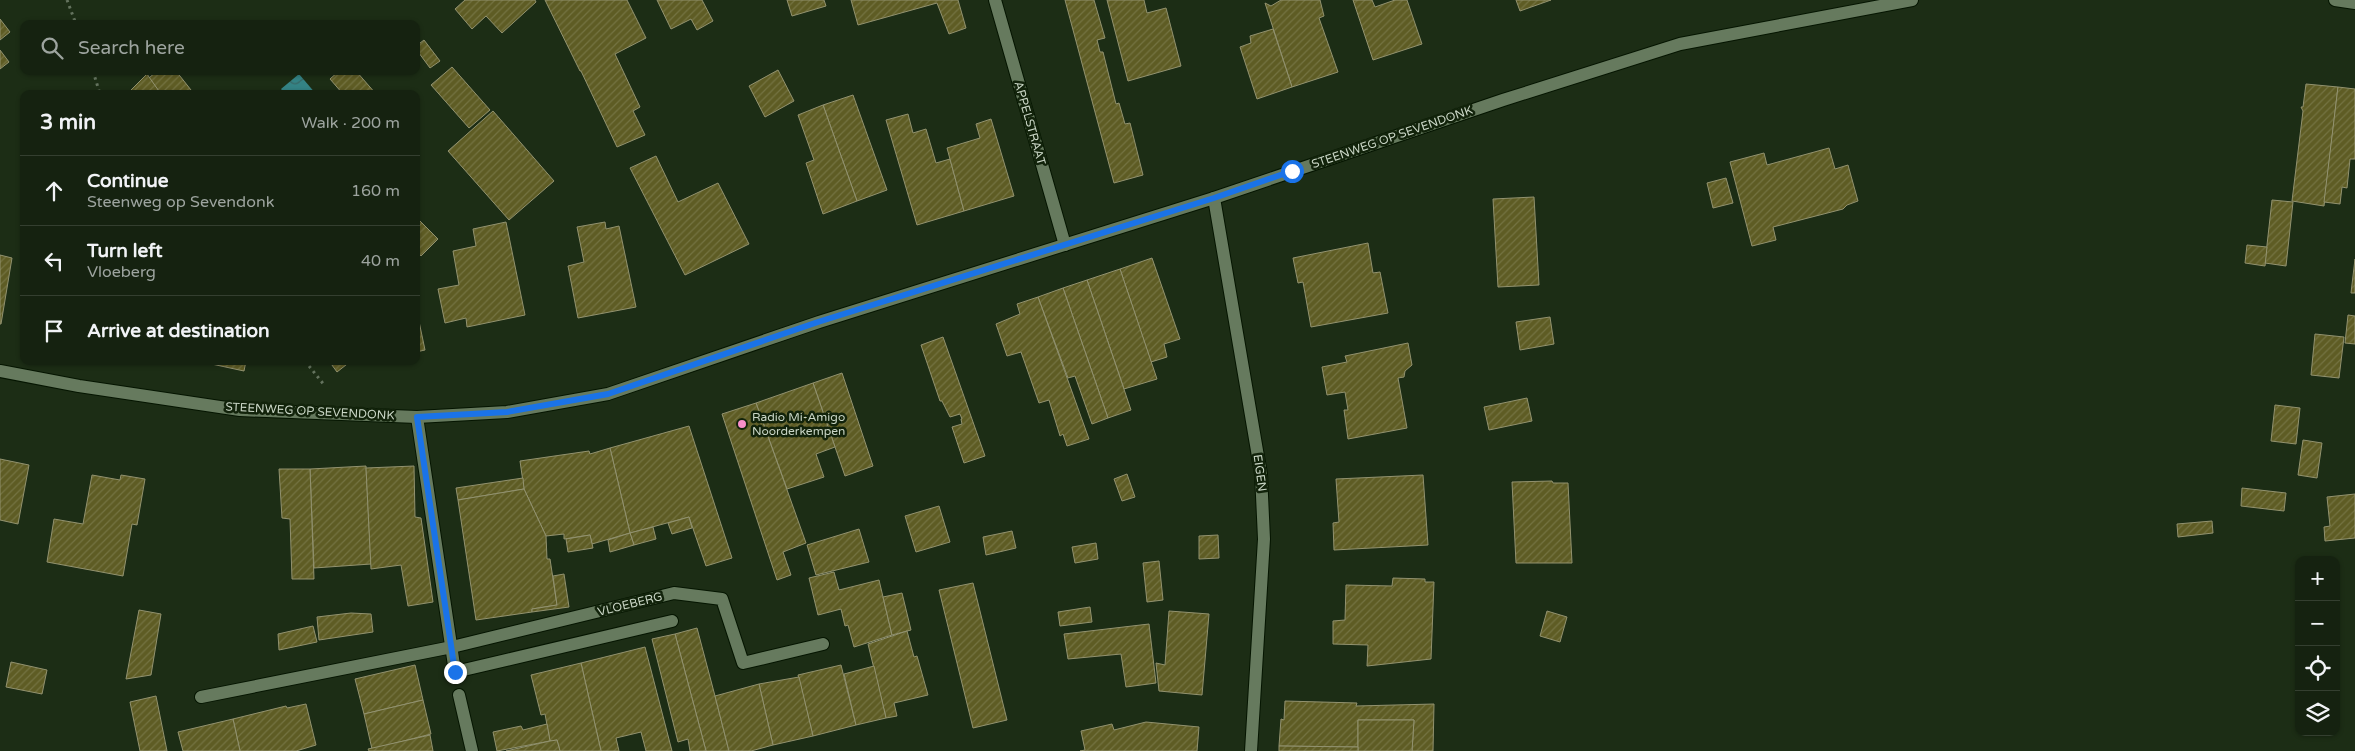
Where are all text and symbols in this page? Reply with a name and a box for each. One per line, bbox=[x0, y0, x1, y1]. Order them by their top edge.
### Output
search box bbox=[20, 20, 420, 75]
icon: search bbox=[38, 34, 66, 62]
text: Search here bbox=[78, 37, 185, 59]
street label: APPELSTRAAT bbox=[1011, 79, 1049, 167]
street label: STEENWEG OP SEVENDONK bbox=[1310, 103, 1474, 171]
text: 3 min bbox=[40, 110, 96, 135]
text: Walk · 200 m bbox=[301, 113, 400, 133]
route start bbox=[1281, 160, 1304, 183]
text: Continue bbox=[87, 170, 169, 192]
icon: ahead bbox=[40, 177, 68, 205]
text: 160 m bbox=[351, 181, 400, 201]
text: Steenweg op Sevendonk bbox=[87, 192, 274, 212]
text: Turn left bbox=[87, 240, 163, 262]
icon: left bbox=[40, 247, 68, 275]
text: 40 m bbox=[361, 251, 400, 271]
text: Vloeberg bbox=[87, 262, 156, 282]
icon: arrive bbox=[40, 317, 68, 345]
text: Arrive at destination bbox=[87, 320, 270, 342]
street label: STEENWEG OP SEVENDONK bbox=[225, 400, 395, 422]
place label: Radio Mi-Amigo Noorderkempen bbox=[752, 410, 845, 438]
marker: Radio Mi-Amigo Noorderkempen bbox=[736, 418, 748, 430]
street label: EIGEN bbox=[1250, 453, 1270, 493]
map controls bbox=[2295, 556, 2340, 736]
button: + bbox=[2295, 556, 2340, 601]
street label: VLOEBERG bbox=[596, 589, 664, 619]
button: − bbox=[2295, 601, 2340, 646]
button: locate bbox=[2295, 646, 2340, 691]
route end bbox=[444, 661, 467, 684]
button: layers bbox=[2295, 691, 2340, 736]

